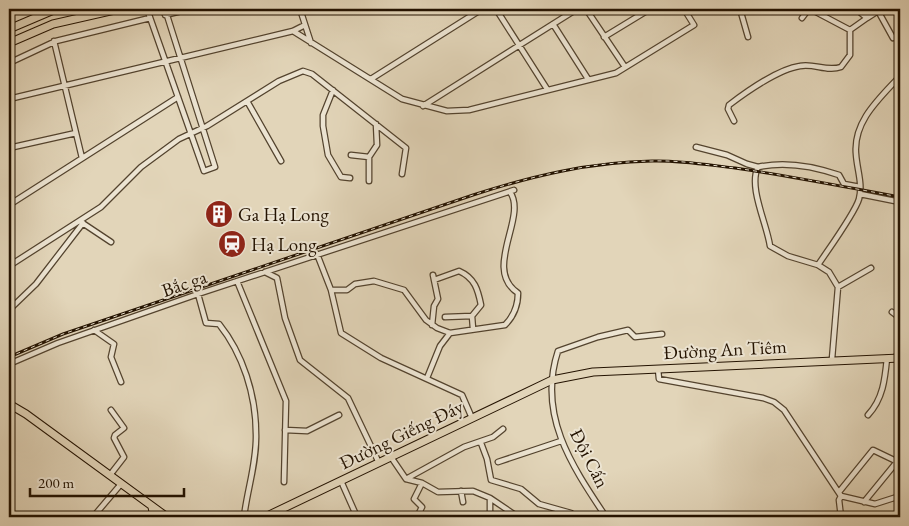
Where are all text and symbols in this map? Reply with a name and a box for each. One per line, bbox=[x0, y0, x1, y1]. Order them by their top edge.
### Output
building icon: Ga Hạ Long bbox=[204, 199, 234, 229]
place label: Ga Hạ Long bbox=[238, 202, 330, 227]
station icon: Hạ Long bbox=[217, 229, 247, 259]
place label: Hạ Long bbox=[251, 232, 317, 257]
street label: Bắc ga bbox=[158, 264, 210, 303]
street label: Đường An Tiêm bbox=[663, 334, 787, 365]
street label: Đường Giếng Đáy bbox=[335, 393, 468, 475]
street label: Đội Cấn bbox=[564, 424, 615, 492]
scale bar bbox=[30, 466, 184, 498]
text: 200 m bbox=[38, 473, 75, 492]

